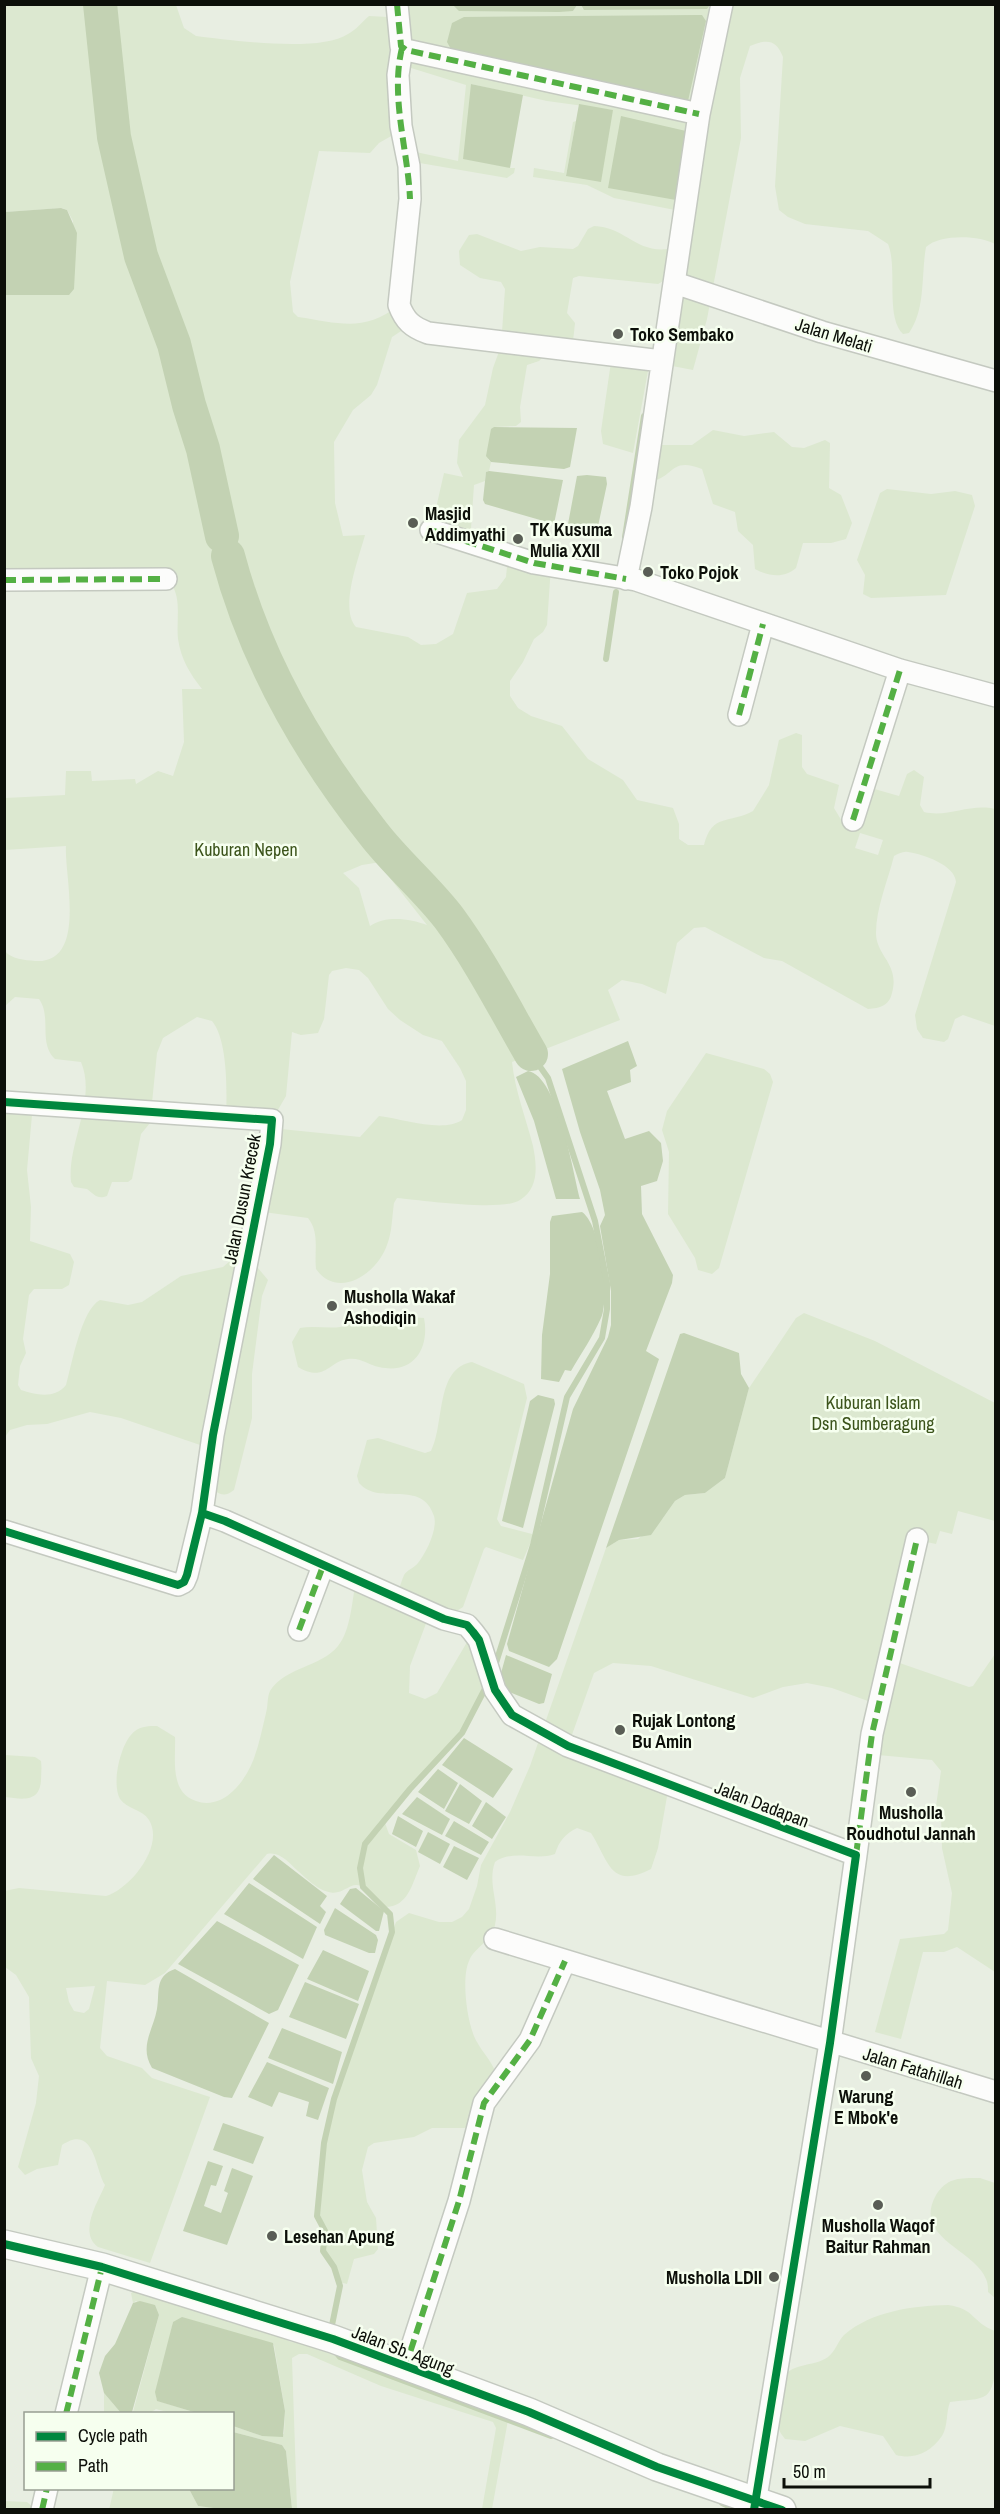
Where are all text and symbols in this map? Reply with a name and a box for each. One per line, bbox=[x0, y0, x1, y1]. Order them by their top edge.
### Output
street label: Jalan Melati bbox=[792, 311, 876, 359]
place label: Toko Sembako bbox=[630, 322, 734, 347]
marker: Toko Sembako bbox=[611, 327, 625, 341]
place label: Masjid Addimyathi bbox=[425, 501, 505, 547]
marker: Masjid Addimyathi bbox=[406, 516, 420, 530]
place label: TK Kusuma Mulia XXII bbox=[530, 517, 613, 563]
marker: TK Kusuma Mulia XXII bbox=[511, 532, 525, 546]
place label: Toko Pojok bbox=[660, 560, 739, 585]
marker: Toko Pojok bbox=[641, 565, 655, 579]
park label: Kuburan Nepen bbox=[194, 837, 298, 862]
street label: Jalan Dusun Krecek bbox=[217, 1131, 267, 1266]
place label: Musholla Wakaf Ashodiqin bbox=[344, 1284, 455, 1330]
marker: Musholla Wakaf Ashodiqin bbox=[325, 1299, 339, 1313]
park label: Kuburan Islam Dsn Sumberagung bbox=[811, 1390, 935, 1436]
place label: Rujak Lontong Bu Amin bbox=[632, 1708, 735, 1754]
marker: Rujak Lontong Bu Amin bbox=[613, 1723, 627, 1737]
street label: Jalan Dadapan bbox=[711, 1775, 813, 1833]
marker: Musholla Roudhotul Jannah bbox=[904, 1785, 918, 1799]
place label: Musholla Roudhotul Jannah bbox=[846, 1800, 976, 1846]
street label: Jalan Fatahillah bbox=[860, 2041, 966, 2095]
marker: Warung E Mbok'e bbox=[859, 2069, 873, 2083]
place label: Warung E Mbok'e bbox=[834, 2084, 898, 2130]
marker: Musholla Waqof Baitur Rahman bbox=[871, 2198, 885, 2212]
place label: Musholla Waqof Baitur Rahman bbox=[822, 2213, 934, 2259]
place label: Lesehan Apung bbox=[284, 2224, 394, 2249]
marker: Lesehan Apung bbox=[265, 2229, 279, 2243]
place label: Musholla LDII bbox=[666, 2265, 762, 2290]
marker: Musholla LDII bbox=[767, 2270, 781, 2284]
street label: Jalan Sb. Agung bbox=[348, 2319, 458, 2381]
legend bbox=[24, 2412, 234, 2490]
text: Cycle path bbox=[78, 2423, 148, 2448]
scale bar bbox=[784, 2451, 930, 2489]
text: Path bbox=[78, 2453, 108, 2478]
text: 50 m bbox=[793, 2459, 826, 2484]

